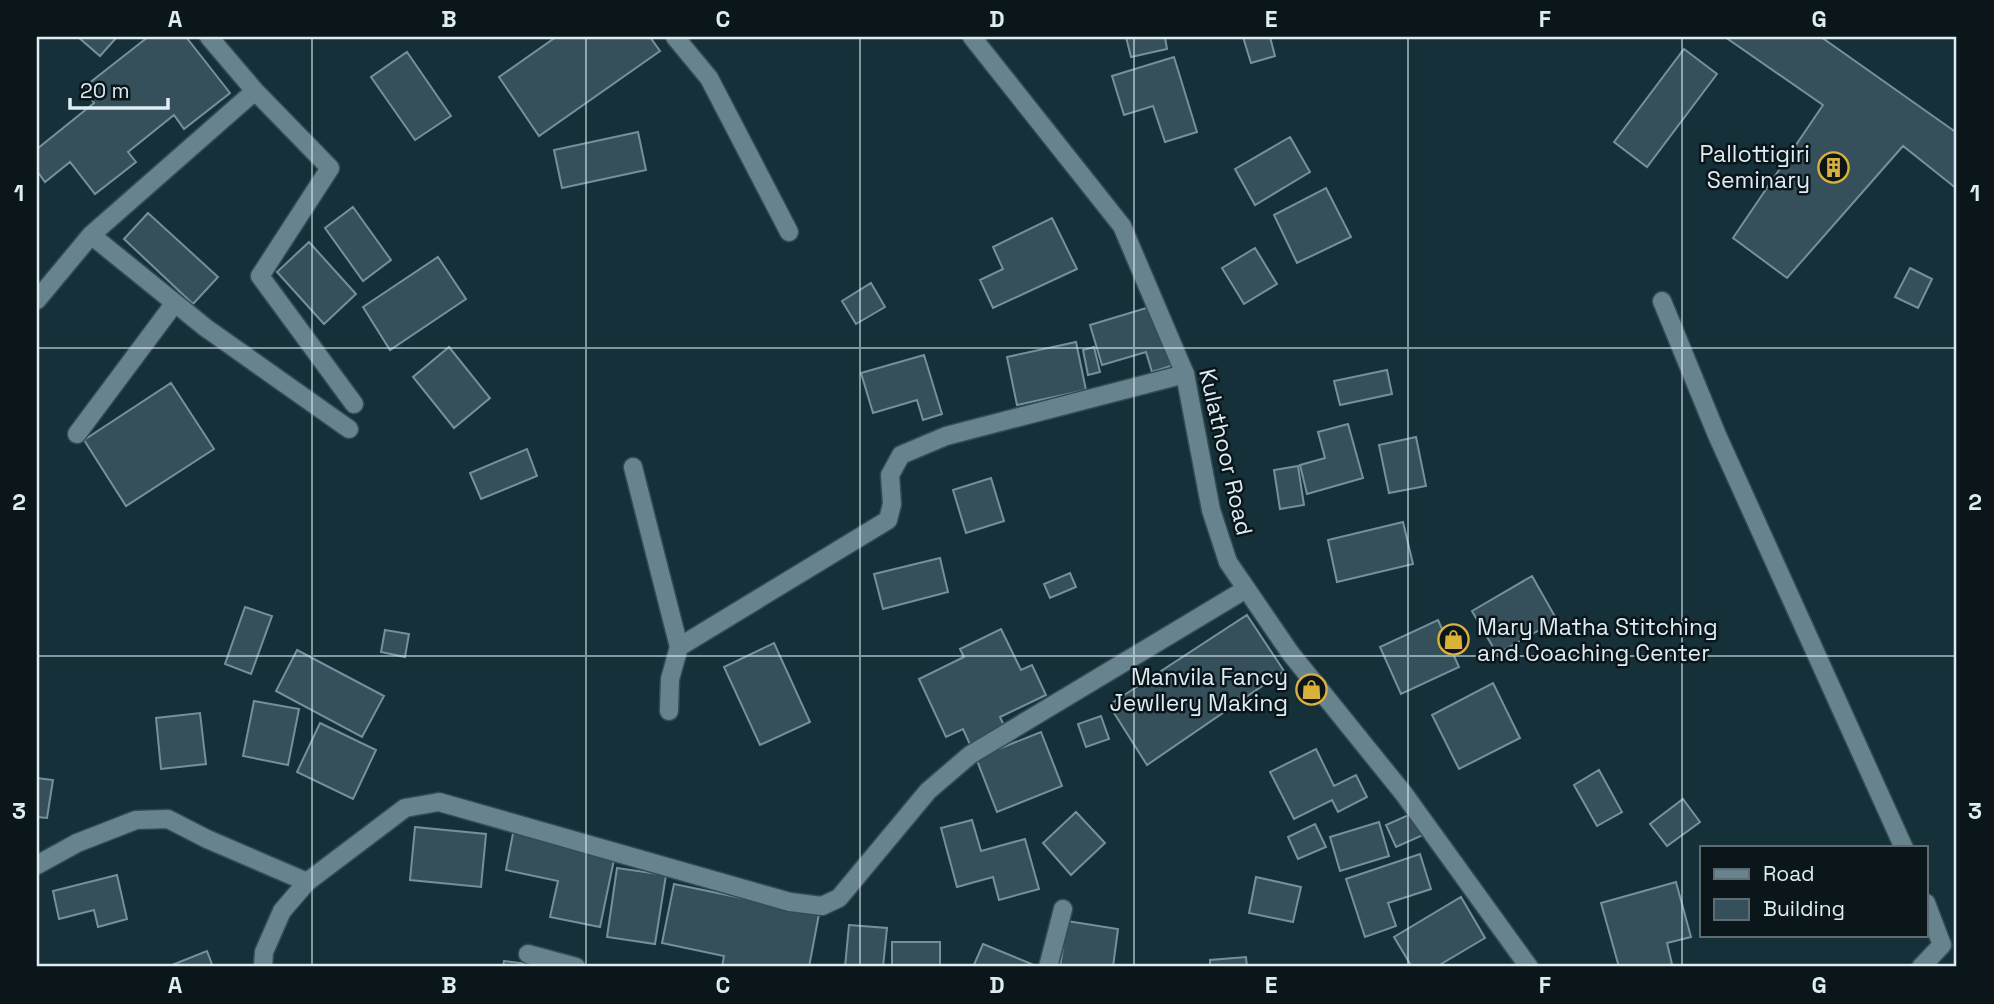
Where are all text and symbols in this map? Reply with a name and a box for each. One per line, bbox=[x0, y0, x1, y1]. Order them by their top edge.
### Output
text: A bbox=[168, 4, 183, 34]
text: B bbox=[441, 4, 457, 34]
text: C bbox=[716, 4, 730, 34]
text: D bbox=[989, 4, 1005, 34]
text: E bbox=[1265, 4, 1277, 34]
text: F bbox=[1539, 4, 1551, 34]
text: G bbox=[1811, 4, 1827, 34]
scale bar bbox=[70, 66, 168, 110]
text: 20 m bbox=[80, 77, 130, 104]
place label: Pallottigiri Seminary bbox=[1699, 139, 1810, 195]
building icon: Pallottigiri Seminary bbox=[1816, 150, 1850, 184]
text: 1 bbox=[14, 178, 24, 208]
text: 1 bbox=[1970, 178, 1980, 208]
street label: Kulathoor Road bbox=[1192, 366, 1260, 538]
text: 2 bbox=[12, 487, 26, 517]
text: 2 bbox=[1968, 487, 1982, 517]
place label: Mary Matha Stitching and Coaching Center bbox=[1477, 612, 1718, 668]
shop icon: Mary Matha Stitching and Coaching Center bbox=[1437, 623, 1471, 657]
place label: Manvila Fancy Jewllery Making bbox=[1110, 662, 1288, 718]
shop icon: Manvila Fancy Jewllery Making bbox=[1294, 673, 1328, 707]
text: 3 bbox=[12, 796, 26, 826]
text: 3 bbox=[1968, 796, 1982, 826]
legend bbox=[1700, 846, 1927, 937]
text: Road bbox=[1763, 860, 1815, 887]
text: Building bbox=[1763, 895, 1845, 922]
text: A bbox=[168, 970, 183, 1000]
text: B bbox=[441, 970, 457, 1000]
text: C bbox=[716, 970, 730, 1000]
text: D bbox=[989, 970, 1005, 1000]
text: E bbox=[1265, 970, 1277, 1000]
text: F bbox=[1539, 970, 1551, 1000]
text: G bbox=[1811, 970, 1827, 1000]

